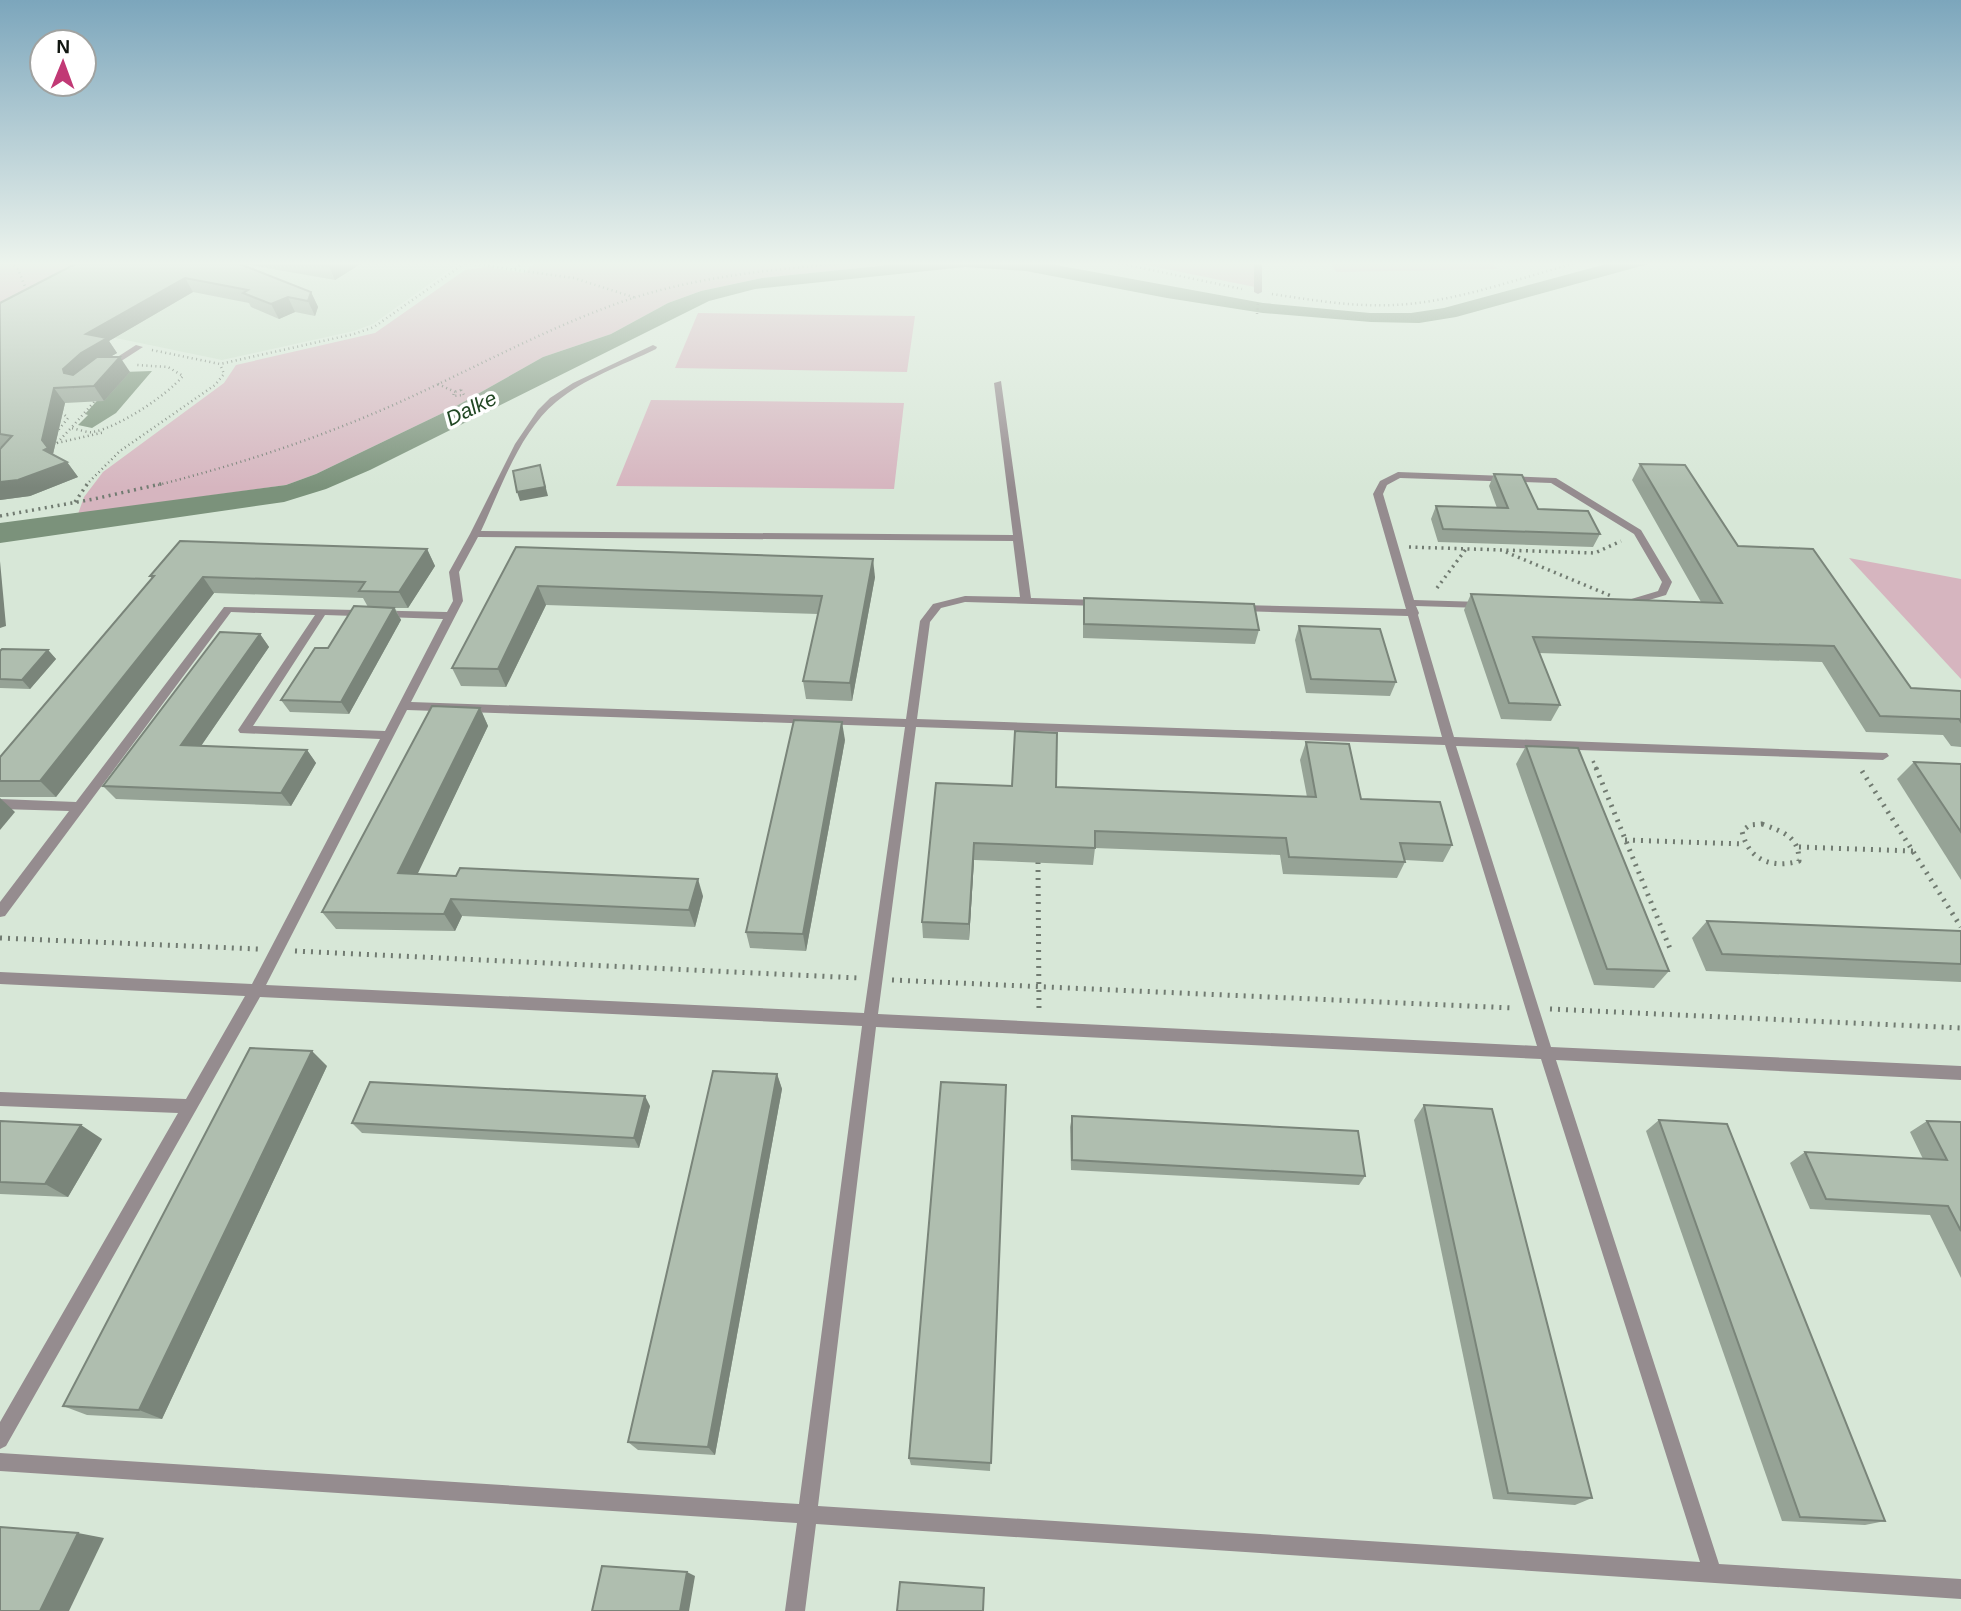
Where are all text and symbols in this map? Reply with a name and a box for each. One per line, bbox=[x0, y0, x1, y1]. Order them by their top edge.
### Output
north arrow bbox=[28, 28, 98, 98]
text: N bbox=[56, 36, 70, 57]
water label: Dalke bbox=[442, 386, 500, 430]

